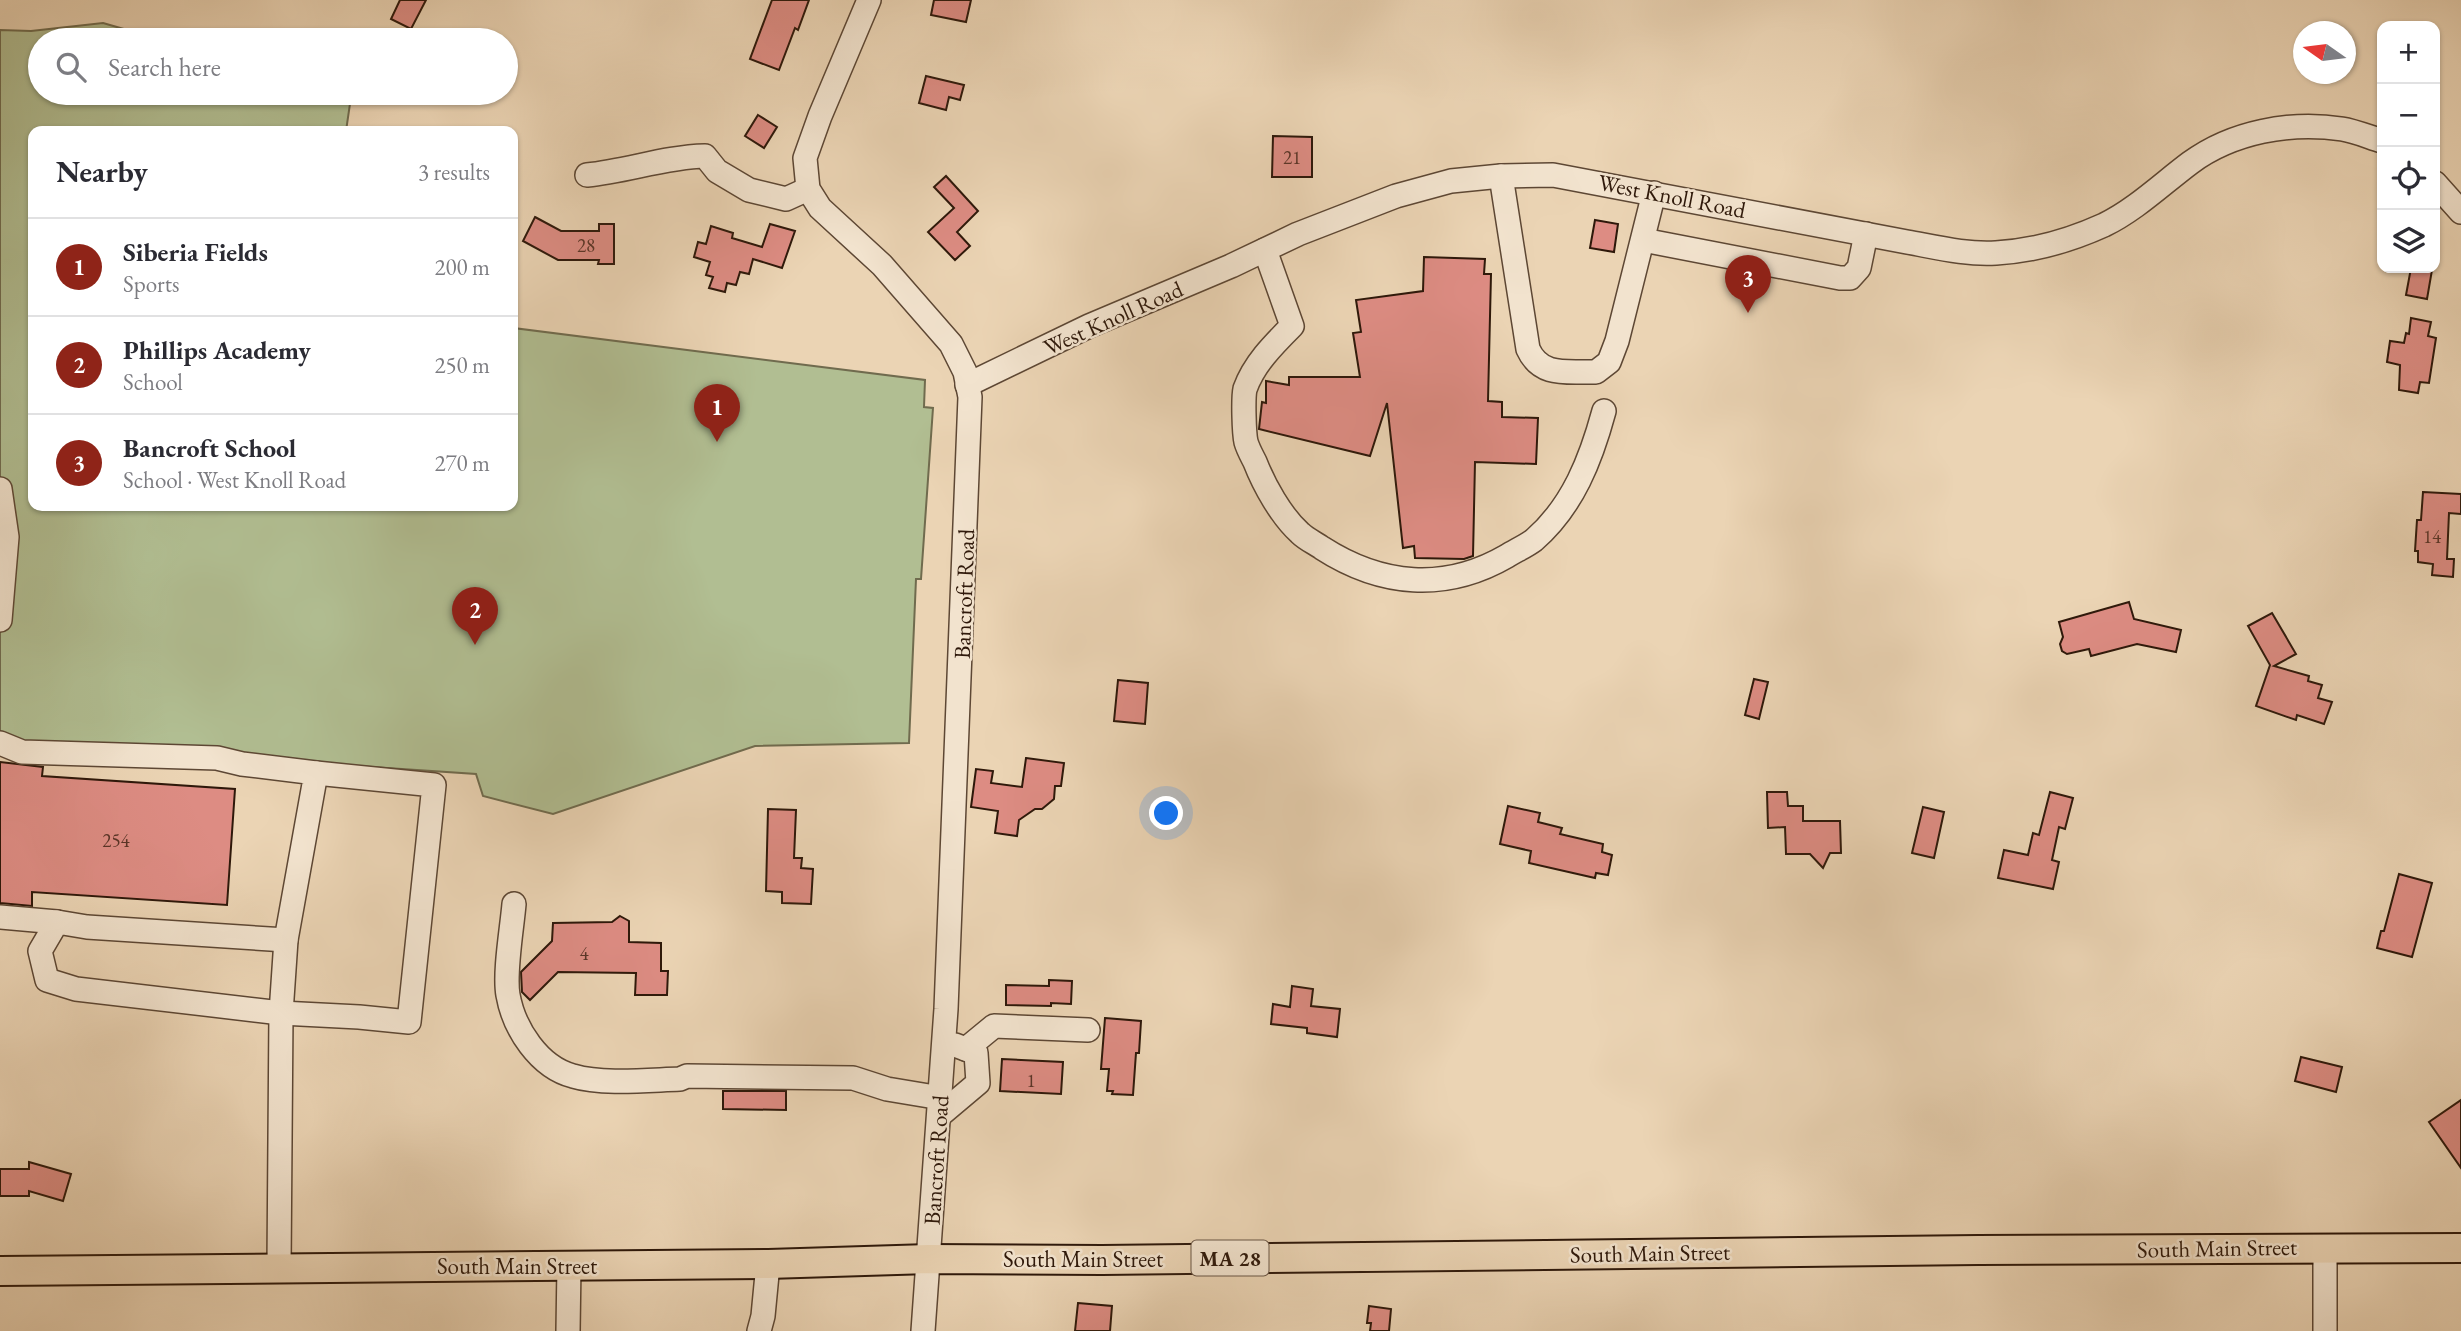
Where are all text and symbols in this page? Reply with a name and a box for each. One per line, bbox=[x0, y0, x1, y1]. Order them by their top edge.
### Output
north arrow bbox=[2293, 21, 2356, 84]
map controls bbox=[2377, 21, 2440, 273]
button: + bbox=[2377, 21, 2440, 84]
search box bbox=[28, 28, 518, 105]
icon: search bbox=[52, 48, 90, 86]
text: Search here bbox=[108, 50, 221, 84]
button: − bbox=[2377, 84, 2440, 147]
house number: 21 bbox=[1283, 145, 1301, 170]
button: locate bbox=[2377, 147, 2440, 210]
text: Nearby bbox=[56, 152, 148, 191]
text: 3 results bbox=[418, 157, 490, 187]
street label: West Knoll Road bbox=[1596, 167, 1749, 225]
button: layers bbox=[2377, 210, 2440, 273]
house number: 28 bbox=[577, 233, 595, 258]
text: Siberia Fields bbox=[123, 235, 268, 269]
text: 1 bbox=[73, 252, 85, 282]
text: 200 m bbox=[434, 252, 490, 282]
pin: 3 bbox=[1725, 255, 1771, 313]
text: Sports bbox=[123, 269, 179, 299]
street label: West Knoll Road bbox=[1039, 274, 1188, 362]
text: Phillips Academy bbox=[123, 333, 311, 367]
text: 2 bbox=[73, 350, 85, 380]
text: 250 m bbox=[434, 350, 490, 380]
text: School bbox=[123, 367, 183, 397]
pin: 1 bbox=[694, 384, 740, 442]
text: Bancroft School bbox=[123, 431, 296, 465]
text: 3 bbox=[73, 448, 85, 478]
text: 270 m bbox=[434, 448, 490, 478]
text: School · West Knoll Road bbox=[123, 465, 346, 495]
house number: 14 bbox=[2423, 524, 2442, 549]
street label: Bancroft Road bbox=[947, 528, 981, 660]
pin: 2 bbox=[452, 587, 498, 645]
your location bbox=[1149, 796, 1183, 830]
house number: 254 bbox=[102, 828, 131, 853]
house number: 4 bbox=[579, 941, 589, 966]
house number: 1 bbox=[1026, 1068, 1036, 1093]
street label: Bancroft Road bbox=[916, 1094, 956, 1226]
street label: South Main Street bbox=[2137, 1232, 2298, 1264]
street label: South Main Street bbox=[1570, 1237, 1731, 1269]
road number: MA 28 bbox=[1192, 1240, 1268, 1276]
street label: South Main Street bbox=[1003, 1244, 1164, 1274]
street label: South Main Street bbox=[437, 1251, 598, 1281]

